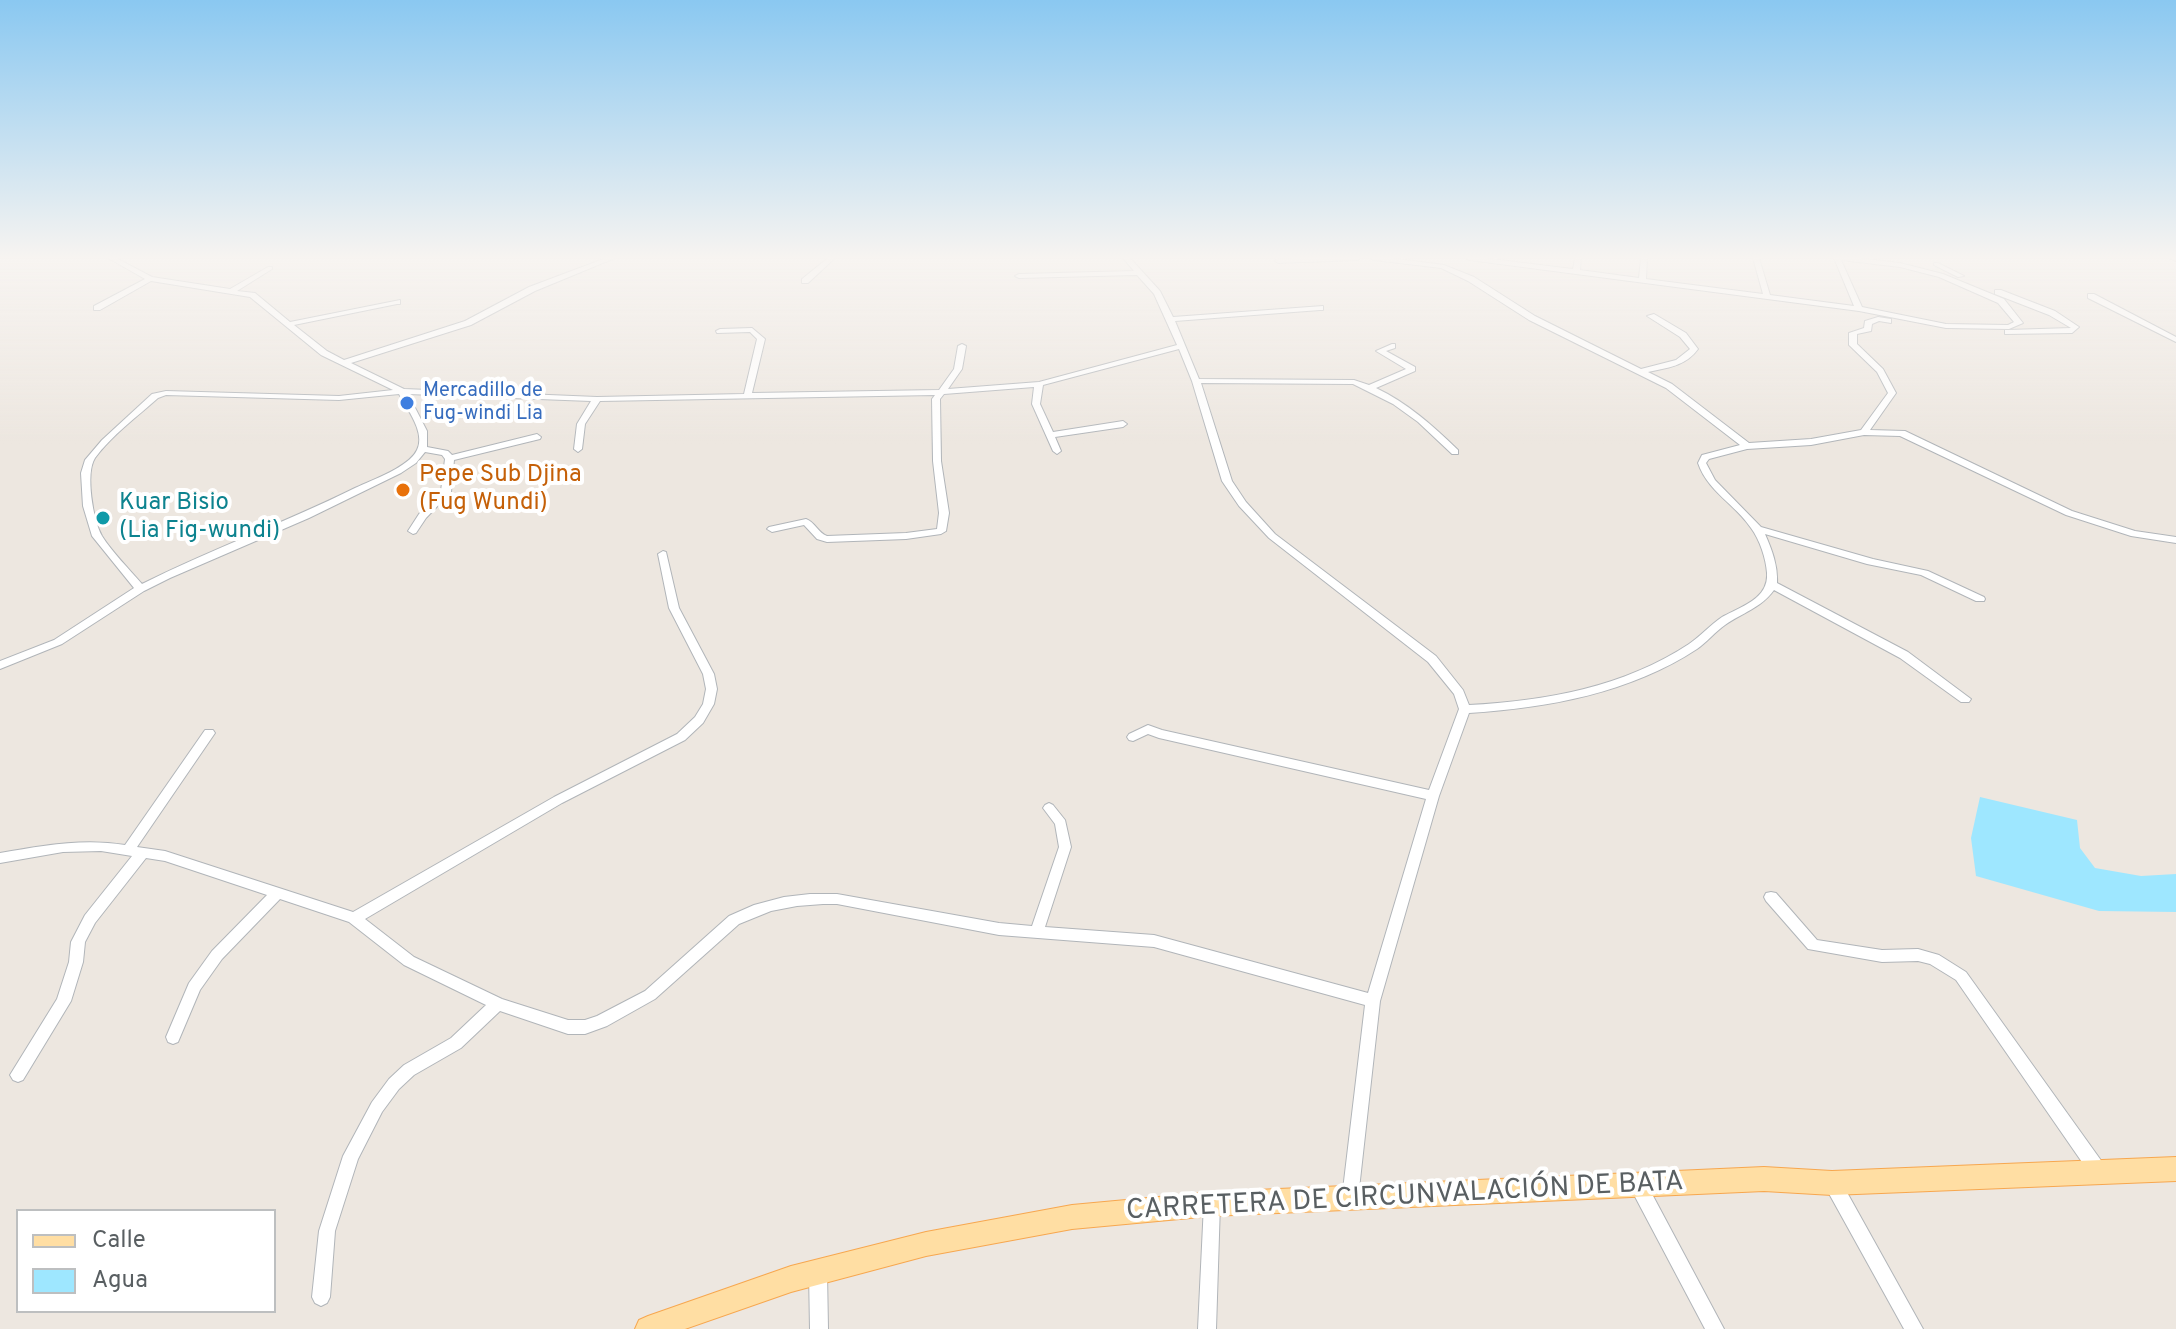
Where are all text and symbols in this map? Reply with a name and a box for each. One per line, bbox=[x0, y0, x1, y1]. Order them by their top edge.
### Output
place label: Mercadillo de Fug-windi Lia bbox=[423, 380, 543, 427]
marker: Mercadillo de Fug-windi Lia bbox=[398, 394, 416, 412]
place label: Pepe Sub Djina (Fug Wundi) bbox=[419, 462, 582, 518]
marker: Pepe Sub Djina (Fug Wundi) bbox=[394, 481, 412, 499]
place label: Kuar Bisio (Lia Fig-wundi) bbox=[119, 490, 280, 546]
marker: Kuar Bisio (Lia Fig-wundi) bbox=[94, 509, 112, 527]
street label: CARRETERA DE CIRCUNVALACIÓN DE BATA bbox=[1125, 1167, 1685, 1229]
legend bbox=[16, 1209, 276, 1313]
text: Calle bbox=[92, 1226, 146, 1256]
text: Agua bbox=[92, 1266, 148, 1296]

